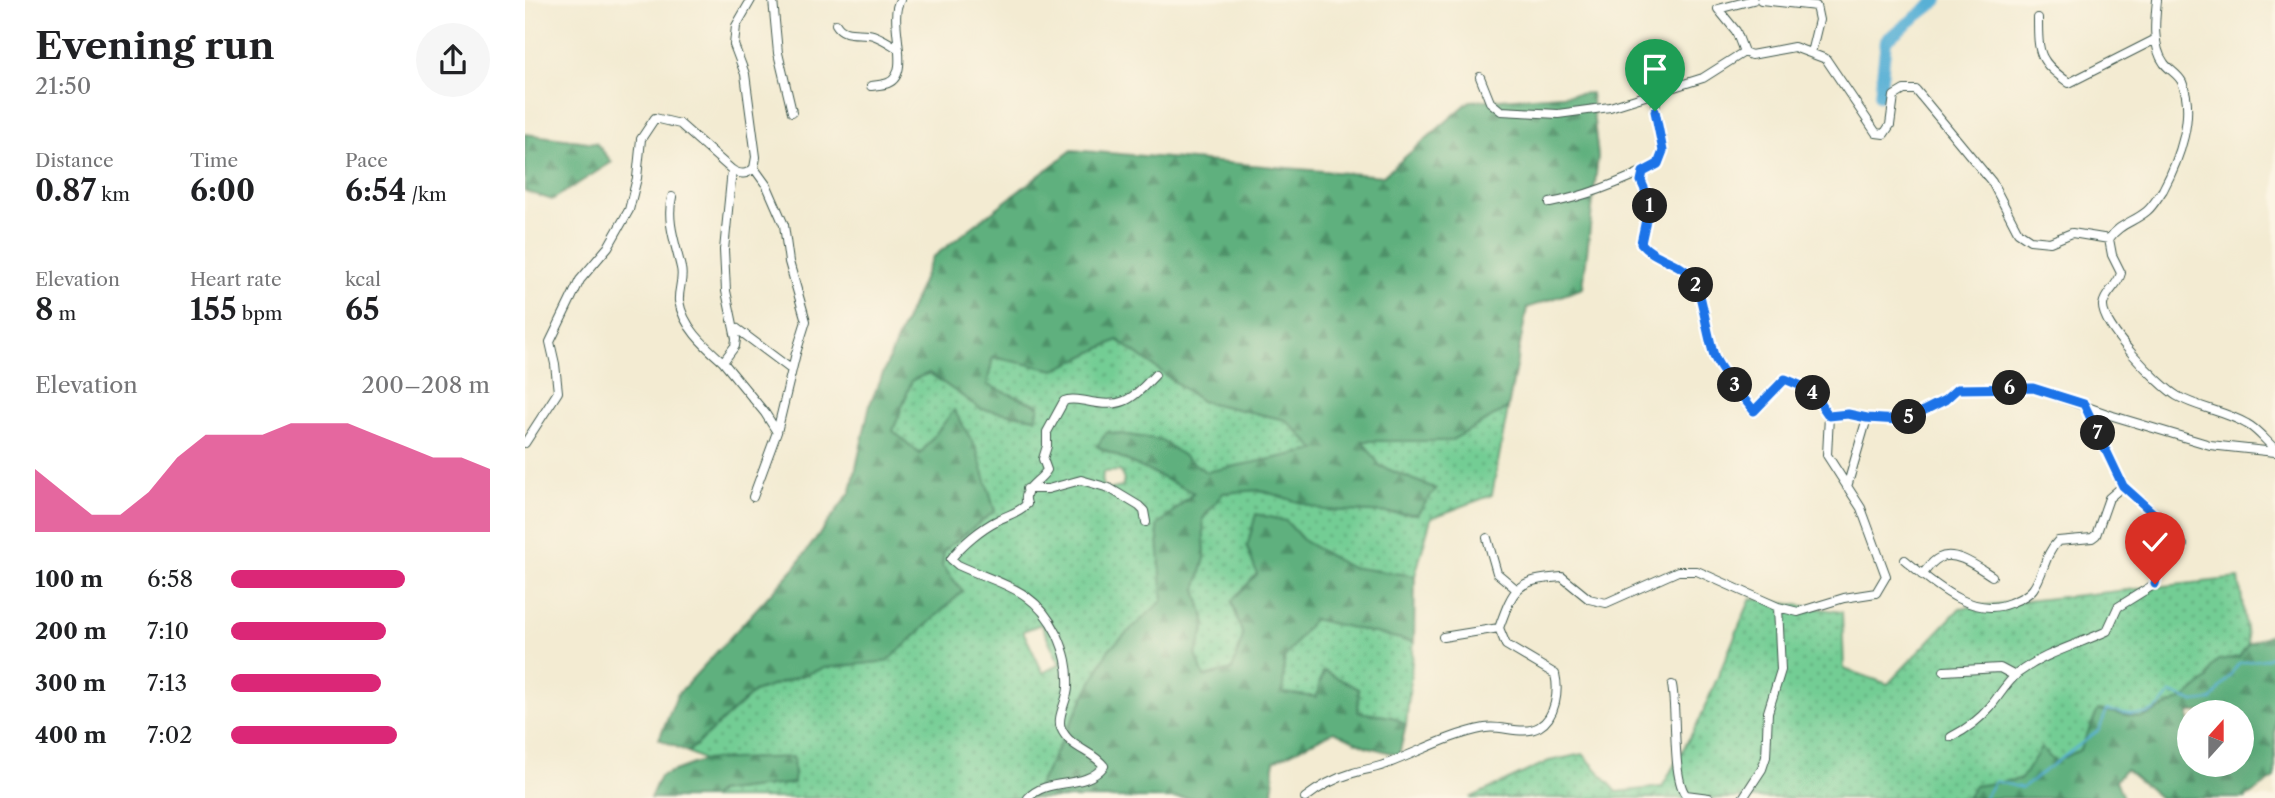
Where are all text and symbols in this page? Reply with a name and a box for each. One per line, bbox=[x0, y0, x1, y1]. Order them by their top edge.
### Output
text: Evening run bbox=[35, 22, 275, 69]
button: share bbox=[416, 23, 490, 97]
pin bbox=[1625, 39, 1685, 111]
icon: arrive bbox=[1636, 50, 1674, 88]
text: 21:50 bbox=[35, 72, 91, 100]
text: Distance bbox=[35, 149, 114, 172]
text: Time bbox=[190, 149, 238, 172]
text: Pace bbox=[345, 149, 388, 172]
text: 0.87 bbox=[35, 172, 96, 209]
text: 6:00 bbox=[190, 172, 255, 209]
text: 6:54 bbox=[345, 172, 406, 209]
text: km bbox=[96, 183, 130, 206]
text: /km bbox=[406, 183, 447, 206]
pin: 1 bbox=[1633, 188, 1667, 224]
text: 1 bbox=[1645, 194, 1654, 217]
text: Elevation bbox=[35, 268, 120, 291]
text: Heart rate bbox=[190, 268, 282, 291]
text: kcal bbox=[345, 268, 381, 291]
pin: 2 bbox=[1679, 268, 1713, 302]
text: 2 bbox=[1690, 273, 1701, 296]
text: 8 bbox=[35, 291, 53, 328]
text: 155 bbox=[190, 291, 237, 328]
text: 65 bbox=[345, 291, 380, 328]
text: m bbox=[53, 302, 76, 325]
text: bpm bbox=[237, 302, 283, 325]
pin: 3 bbox=[1717, 368, 1753, 402]
pin: 6 bbox=[1993, 370, 2027, 406]
text: Elevation bbox=[35, 371, 138, 399]
text: 200–208 m bbox=[362, 371, 490, 399]
text: 3 bbox=[1729, 373, 1740, 396]
pin: 4 bbox=[1795, 376, 1831, 410]
text: 6 bbox=[2004, 376, 2015, 399]
text: 4 bbox=[1807, 381, 1818, 404]
pin: 5 bbox=[1891, 400, 1927, 434]
text: 5 bbox=[1903, 405, 1914, 428]
pin: 7 bbox=[2081, 416, 2115, 450]
text: 7 bbox=[2093, 421, 2102, 444]
pin bbox=[2125, 512, 2185, 584]
icon: check bbox=[2136, 523, 2174, 561]
text: 100 m bbox=[35, 565, 103, 593]
text: 6:58 bbox=[147, 565, 193, 593]
text: 200 m bbox=[35, 617, 107, 645]
text: 7:10 bbox=[147, 617, 189, 645]
text: 300 m bbox=[35, 669, 106, 697]
text: 7:13 bbox=[147, 669, 187, 697]
north arrow bbox=[2177, 700, 2254, 777]
map controls bbox=[2177, 700, 2254, 777]
text: 400 m bbox=[35, 721, 107, 749]
text: 7:02 bbox=[147, 721, 193, 749]

